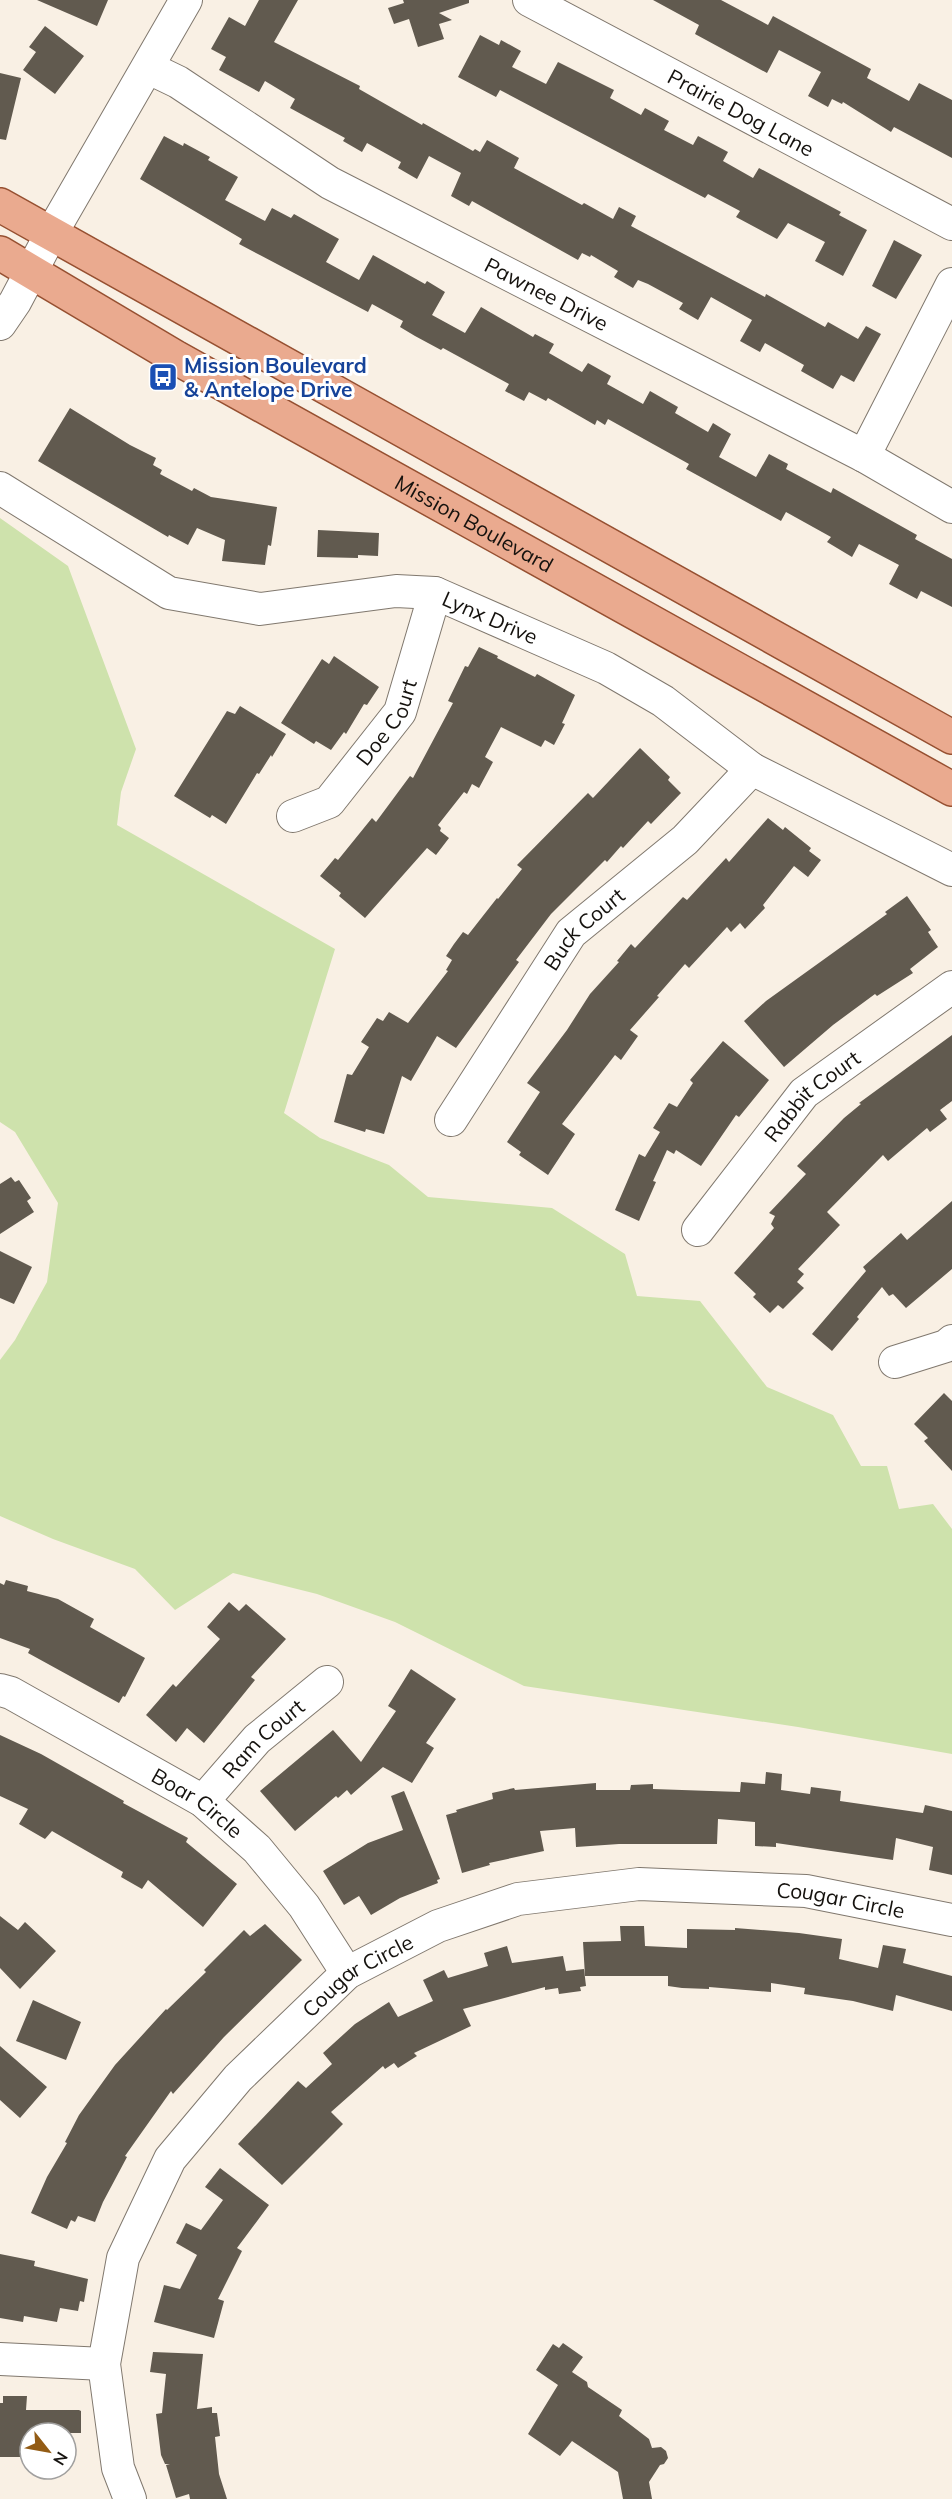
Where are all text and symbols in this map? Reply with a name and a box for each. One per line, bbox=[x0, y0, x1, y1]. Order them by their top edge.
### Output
street label: Prairie Dog Lane bbox=[664, 63, 819, 162]
street label: Pawnee Drive bbox=[480, 251, 613, 336]
place label: Mission Boulevard & Antelope Drive bbox=[184, 352, 367, 402]
bus stop icon: Mission Boulevard & Antelope Drive bbox=[147, 361, 179, 393]
street label: Mission Boulevard bbox=[391, 469, 558, 578]
street label: Lynx Drive bbox=[439, 585, 542, 650]
street label: Doe Court bbox=[350, 676, 422, 770]
street label: Buck Court bbox=[538, 882, 630, 975]
street label: Rabbit Court bbox=[758, 1044, 865, 1147]
street label: Ram Court bbox=[216, 1693, 309, 1783]
street label: Boar Circle bbox=[147, 1762, 248, 1843]
street label: Cougar Circle bbox=[776, 1877, 907, 1923]
street label: Cougar Circle bbox=[297, 1928, 417, 2022]
north arrow bbox=[18, 2421, 78, 2481]
text: N bbox=[49, 2448, 73, 2469]

